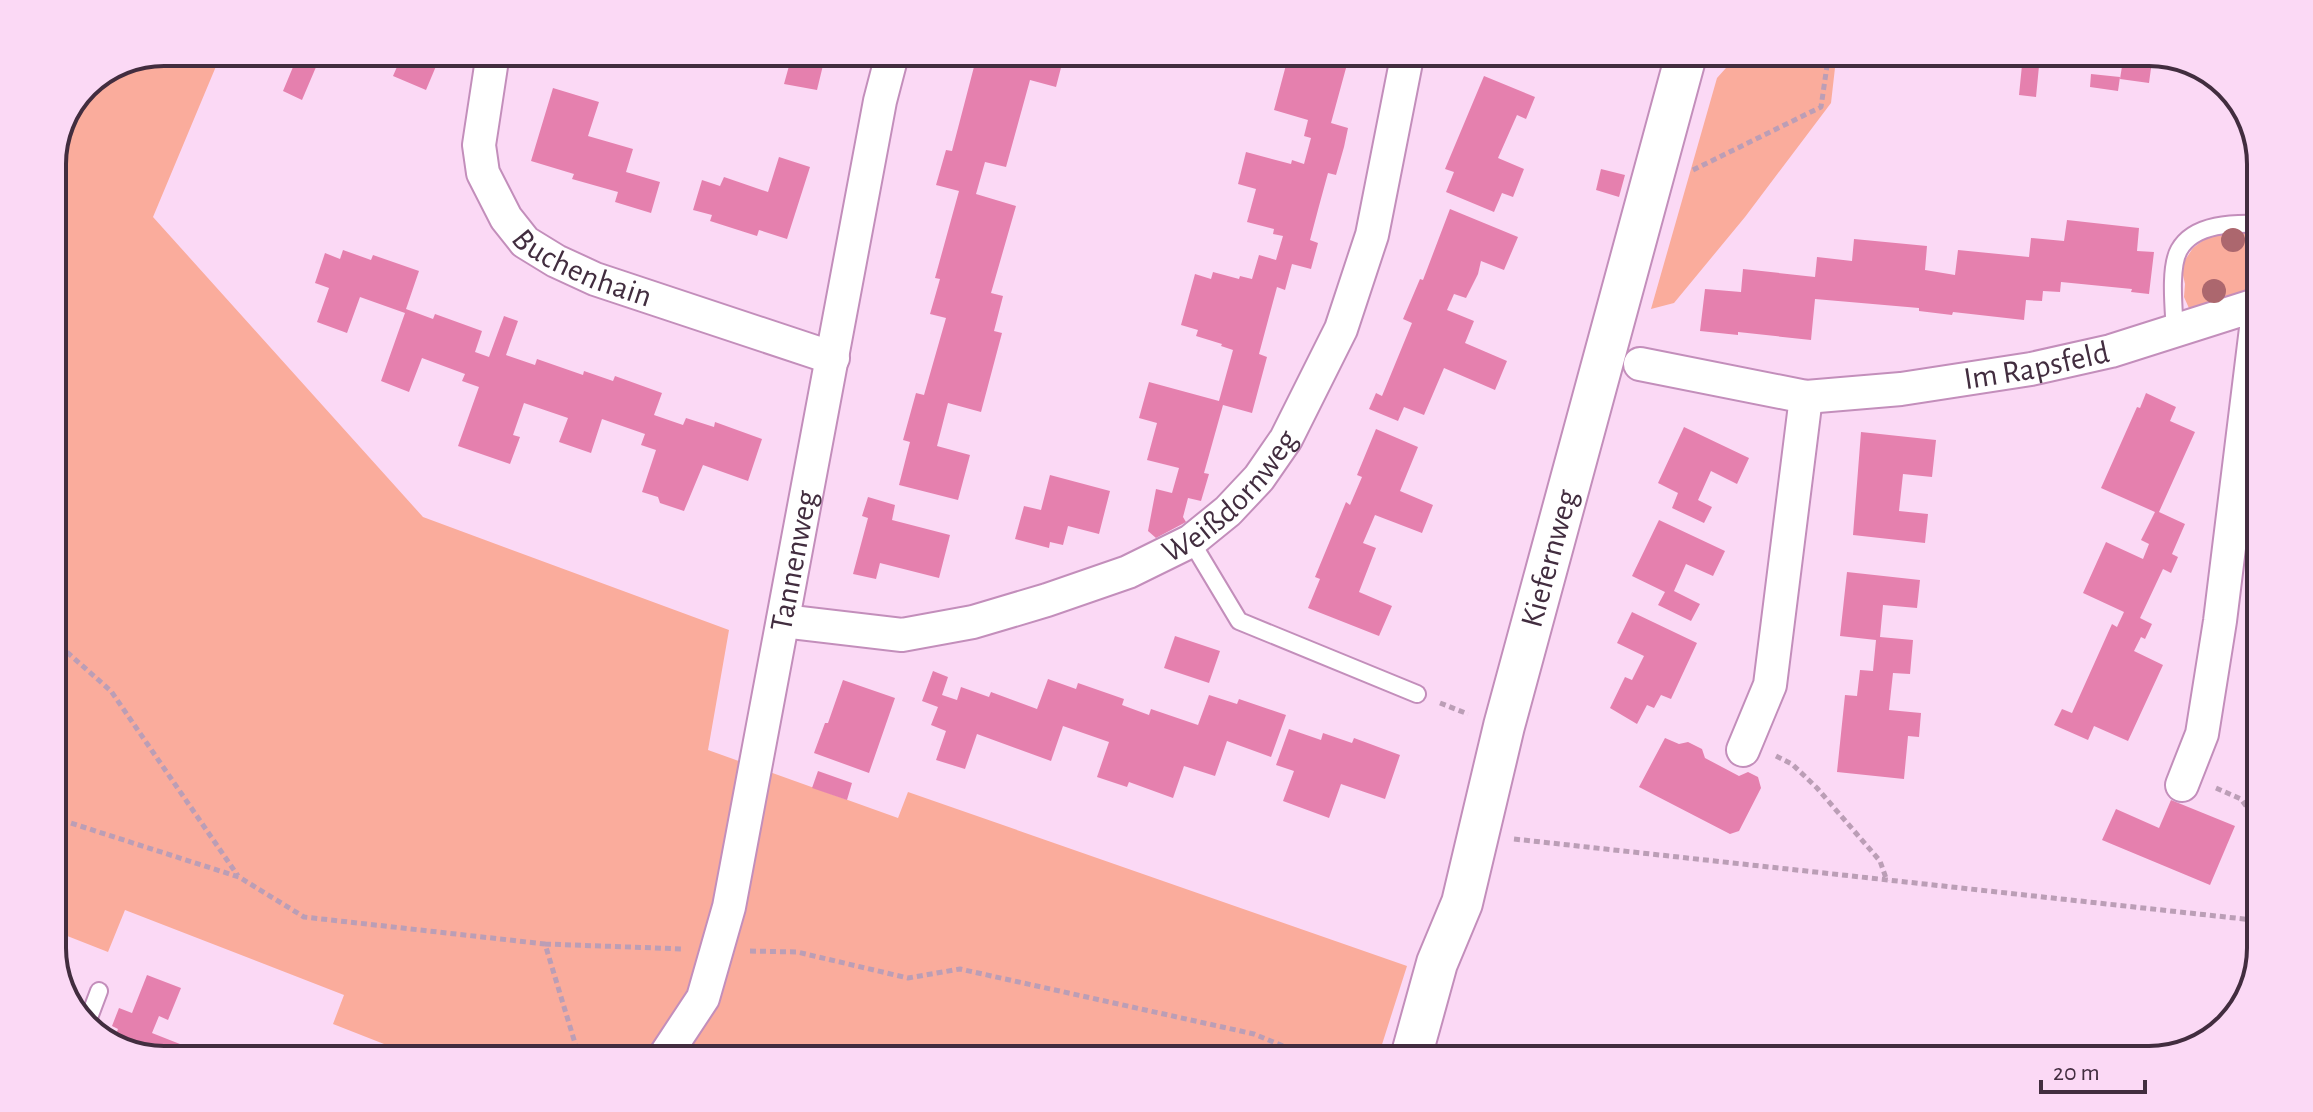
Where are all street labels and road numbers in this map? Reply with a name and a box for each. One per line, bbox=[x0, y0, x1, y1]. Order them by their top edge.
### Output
street label: Buchenhain bbox=[505, 223, 656, 313]
street label: Im Rapsfeld bbox=[1961, 336, 2112, 395]
street label: Weißdornweg bbox=[1157, 424, 1303, 568]
street label: Kiefernweg bbox=[1516, 486, 1584, 631]
street label: Tannenweg bbox=[765, 487, 823, 634]

